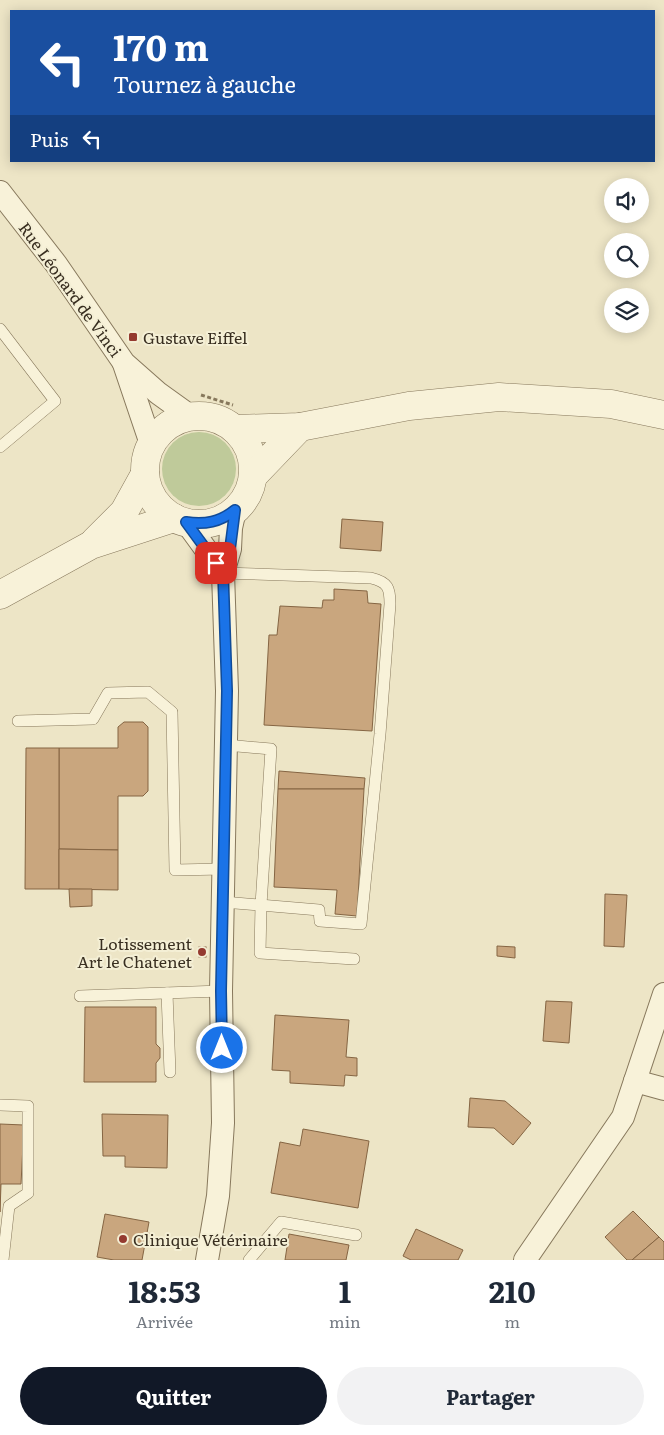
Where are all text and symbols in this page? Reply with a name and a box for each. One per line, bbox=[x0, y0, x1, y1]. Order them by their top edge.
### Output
text: 170 m bbox=[113, 20, 209, 72]
icon: left bbox=[30, 30, 95, 95]
text: Tournez à gauche bbox=[113, 67, 296, 100]
text: Puis bbox=[30, 125, 68, 153]
icon: left bbox=[78, 125, 106, 153]
map controls bbox=[604, 178, 649, 333]
button: sound bbox=[604, 178, 649, 223]
street label: Rue Léonard de Vinci bbox=[14, 217, 128, 361]
button: search bbox=[604, 233, 649, 278]
button: layers bbox=[604, 288, 649, 333]
place label: Gustave Eiffel bbox=[143, 325, 247, 349]
marker: Gustave Eiffel bbox=[127, 331, 139, 343]
pin bbox=[195, 542, 237, 584]
icon: arrive bbox=[202, 549, 230, 577]
place label: Lotissement Art le Chatenet bbox=[77, 931, 193, 973]
marker: Lotissement Art le Chatenet bbox=[196, 946, 208, 958]
position arrow bbox=[195, 1021, 247, 1073]
place label: Clinique Vétérinaire bbox=[133, 1227, 288, 1251]
marker: Clinique Vétérinaire bbox=[117, 1233, 129, 1245]
text: 18:53 bbox=[128, 1268, 201, 1312]
text: 1 bbox=[339, 1268, 351, 1312]
text: 210 bbox=[489, 1268, 536, 1312]
text: Arrivée bbox=[136, 1309, 193, 1333]
text: min bbox=[329, 1309, 361, 1333]
text: m bbox=[504, 1309, 520, 1333]
button: Quitter bbox=[20, 1367, 327, 1425]
button: Partager bbox=[337, 1367, 644, 1425]

